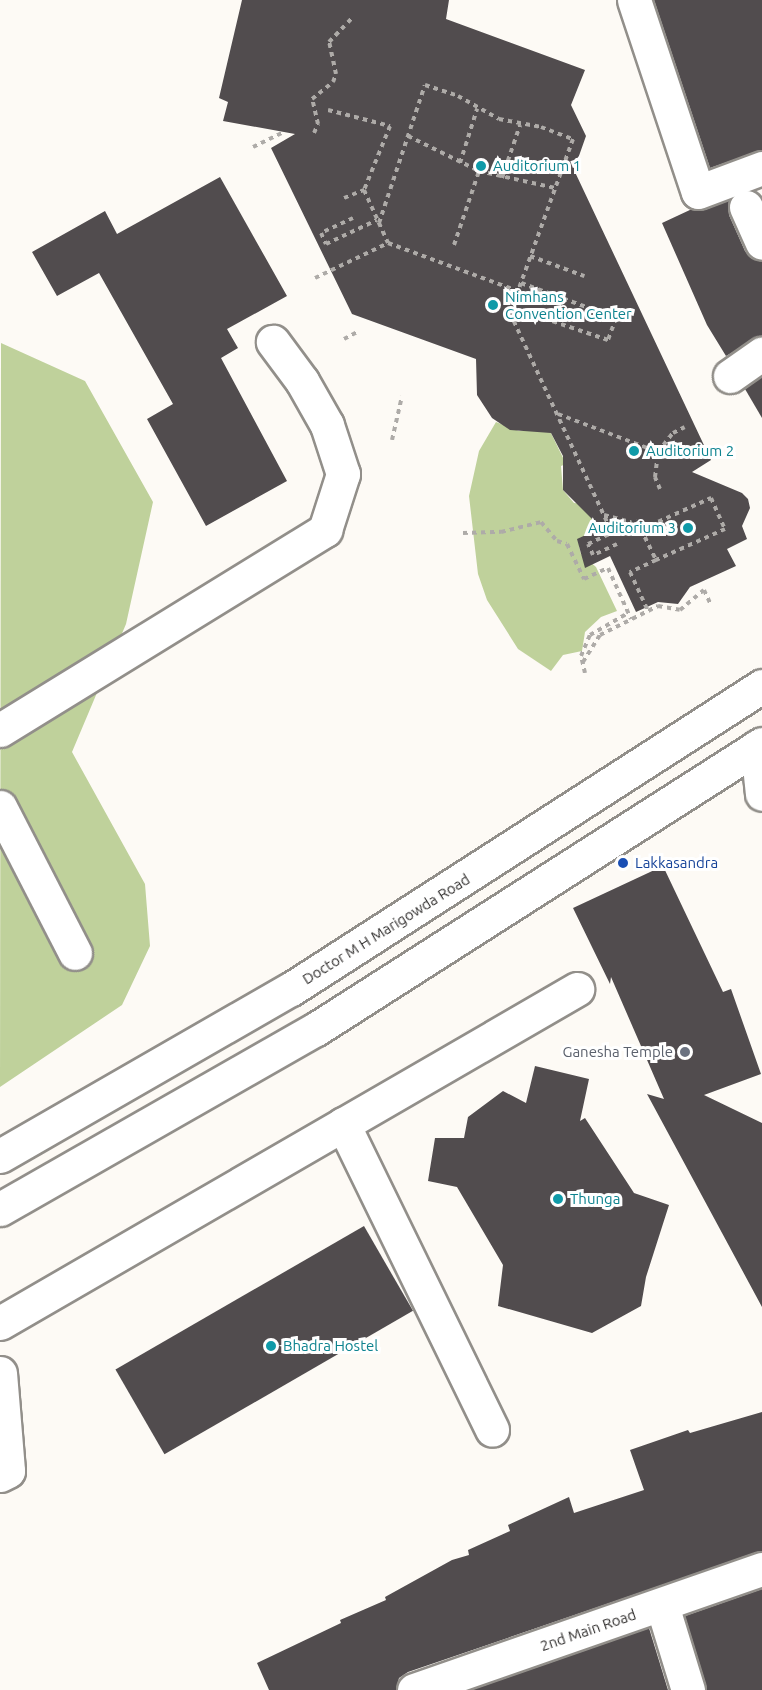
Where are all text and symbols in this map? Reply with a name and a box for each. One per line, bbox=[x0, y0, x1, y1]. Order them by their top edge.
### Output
place label: Auditorium 1 bbox=[493, 157, 581, 175]
marker: Auditorium 1 bbox=[474, 159, 488, 173]
place label: Nimhans Convention Center bbox=[505, 287, 632, 322]
marker: Nimhans Convention Center bbox=[486, 298, 500, 312]
place label: Auditorium 2 bbox=[646, 442, 734, 460]
marker: Auditorium 2 bbox=[627, 444, 641, 458]
place label: Auditorium 3 bbox=[588, 519, 676, 537]
marker: Auditorium 3 bbox=[681, 521, 695, 535]
place label: Lakkasandra bbox=[635, 854, 718, 872]
marker: Lakkasandra bbox=[616, 856, 630, 870]
street label: Doctor M H Marigowda Road bbox=[299, 870, 473, 988]
place label: Ganesha Temple bbox=[562, 1043, 673, 1061]
marker: Ganesha Temple bbox=[678, 1045, 692, 1059]
place label: Thunga bbox=[570, 1190, 620, 1208]
marker: Thunga bbox=[551, 1192, 565, 1206]
place label: Bhadra Hostel bbox=[283, 1337, 378, 1355]
marker: Bhadra Hostel bbox=[264, 1339, 278, 1353]
street label: 2nd Main Road bbox=[538, 1605, 638, 1655]

